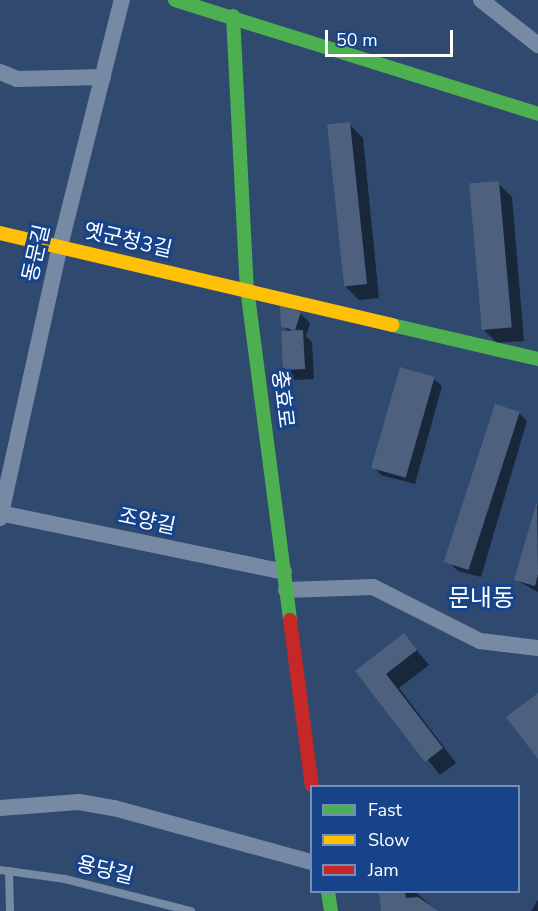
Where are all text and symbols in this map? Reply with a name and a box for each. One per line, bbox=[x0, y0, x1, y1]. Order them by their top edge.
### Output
scale bar bbox=[328, 18, 456, 56]
text: 50 m bbox=[336, 28, 378, 52]
street label: 옛군청3길 bbox=[81, 218, 175, 262]
street label: 동문길 bbox=[17, 222, 55, 284]
street label: 충효로 bbox=[267, 369, 299, 429]
street label: 조양길 bbox=[116, 503, 178, 539]
district label: 문내동 bbox=[448, 585, 514, 613]
legend bbox=[310, 785, 520, 893]
text: Fast bbox=[368, 798, 402, 822]
text: Slow bbox=[368, 828, 409, 852]
street label: 용당길 bbox=[74, 851, 136, 889]
text: Jam bbox=[368, 858, 399, 882]

